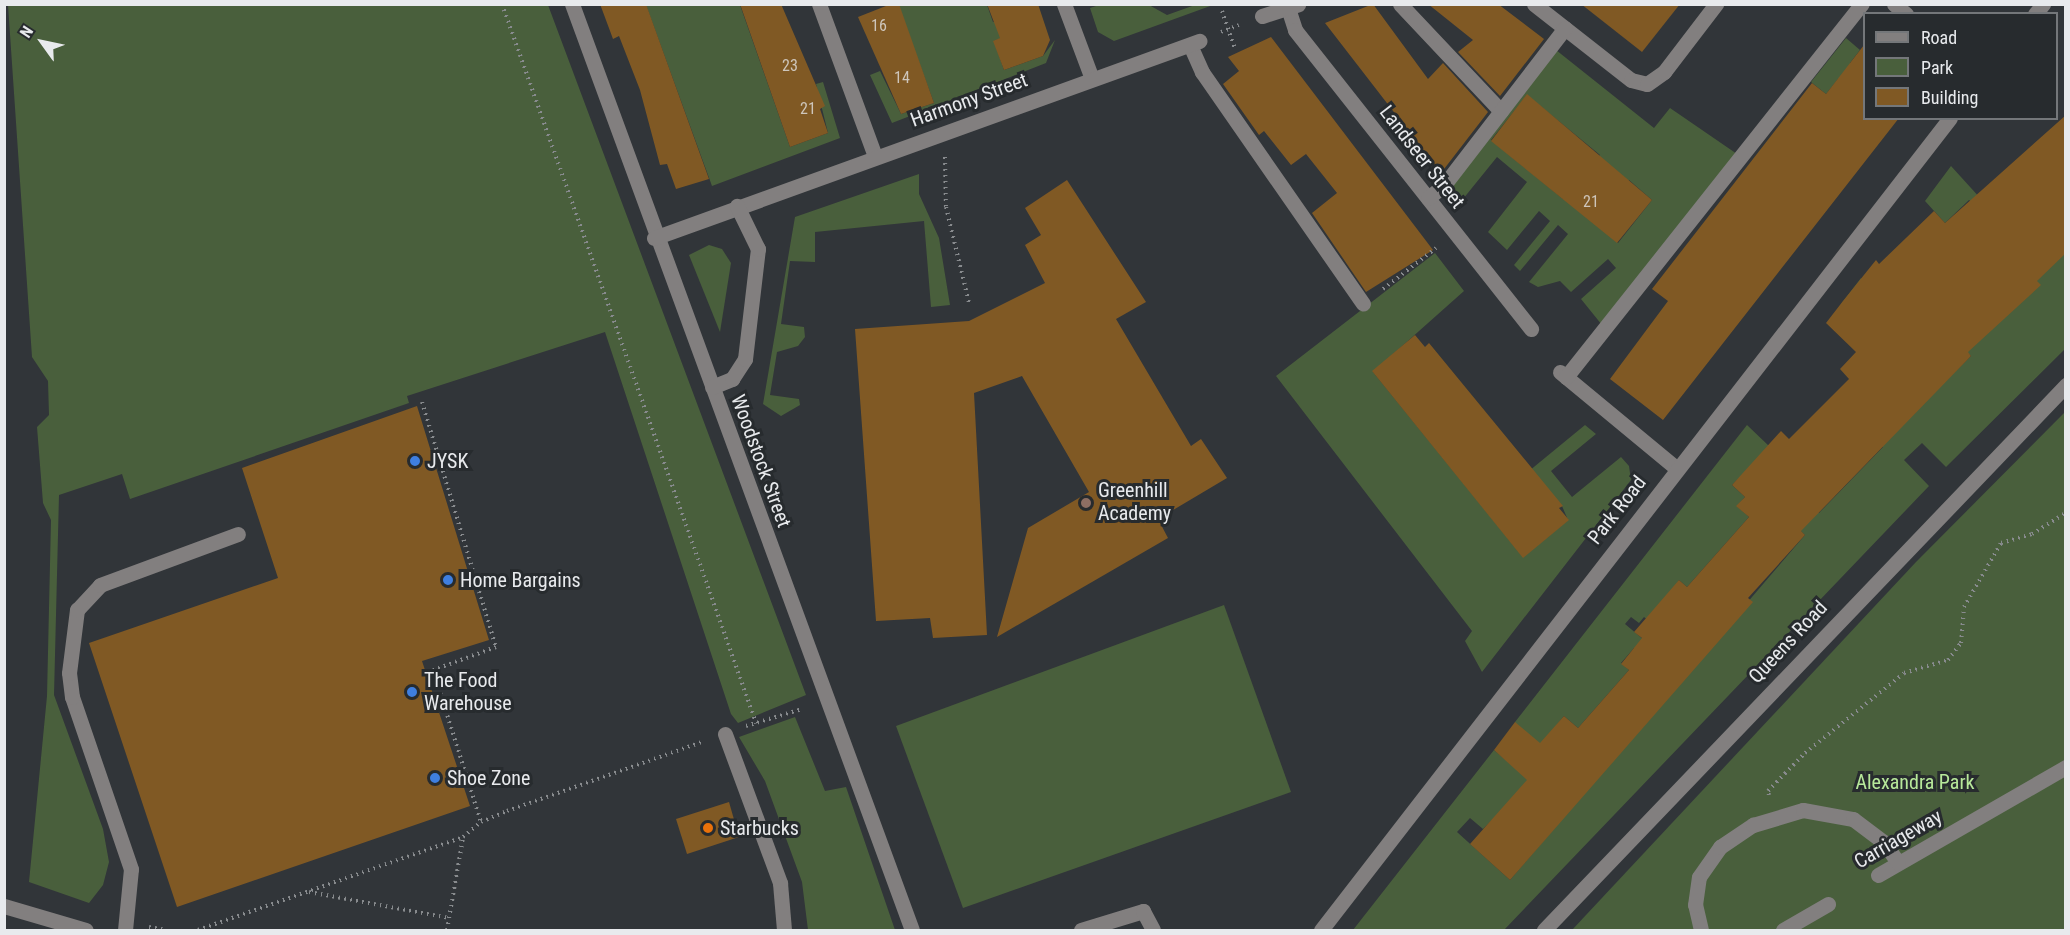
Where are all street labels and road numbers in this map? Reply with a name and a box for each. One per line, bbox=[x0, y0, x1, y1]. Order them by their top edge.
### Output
street label: Harmony Street bbox=[907, 68, 1031, 132]
street label: Landseer Street bbox=[1374, 101, 1470, 213]
street label: Woodstock Street bbox=[726, 391, 796, 531]
street label: Park Road bbox=[1583, 471, 1651, 549]
street label: Queens Road bbox=[1744, 596, 1832, 688]
street label: Carriageway bbox=[1850, 804, 1946, 874]

